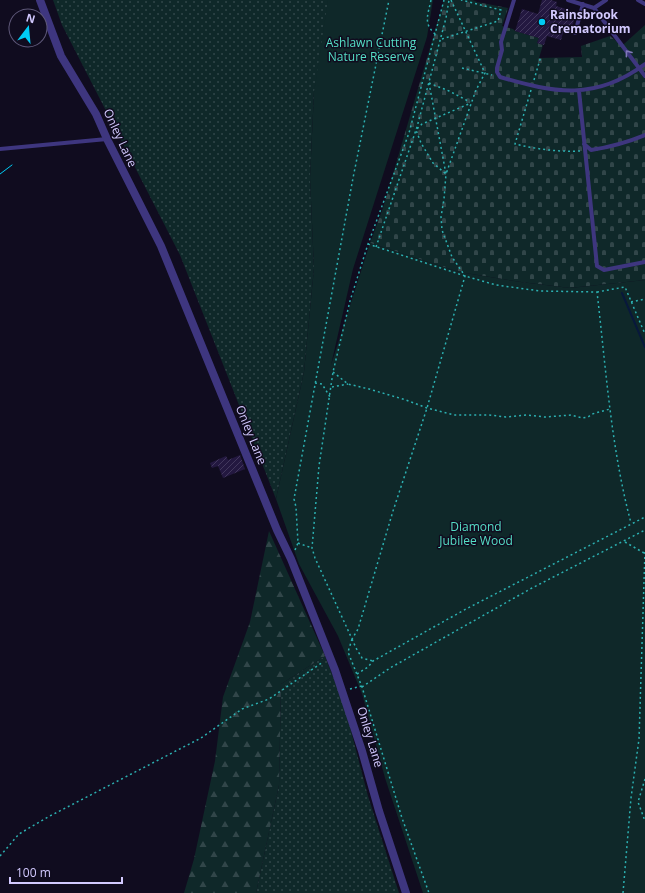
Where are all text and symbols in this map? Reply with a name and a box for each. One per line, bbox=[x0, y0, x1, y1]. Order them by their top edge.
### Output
place label: Rainsbrook Crematorium bbox=[550, 6, 631, 37]
north arrow bbox=[8, 8, 48, 48]
text: N bbox=[25, 9, 37, 26]
marker: Rainsbrook Crematorium bbox=[537, 17, 547, 27]
park label: Ashlawn Cutting Nature Reserve bbox=[326, 34, 417, 65]
one-way arrow bbox=[625, 50, 633, 57]
street label: Onley Lane bbox=[100, 106, 141, 170]
street label: Onley Lane bbox=[232, 403, 271, 467]
park label: Diamond Jubilee Wood bbox=[438, 518, 513, 549]
street label: Onley Lane bbox=[353, 704, 388, 770]
scale bar bbox=[10, 859, 122, 885]
text: 100 m bbox=[16, 864, 51, 881]

